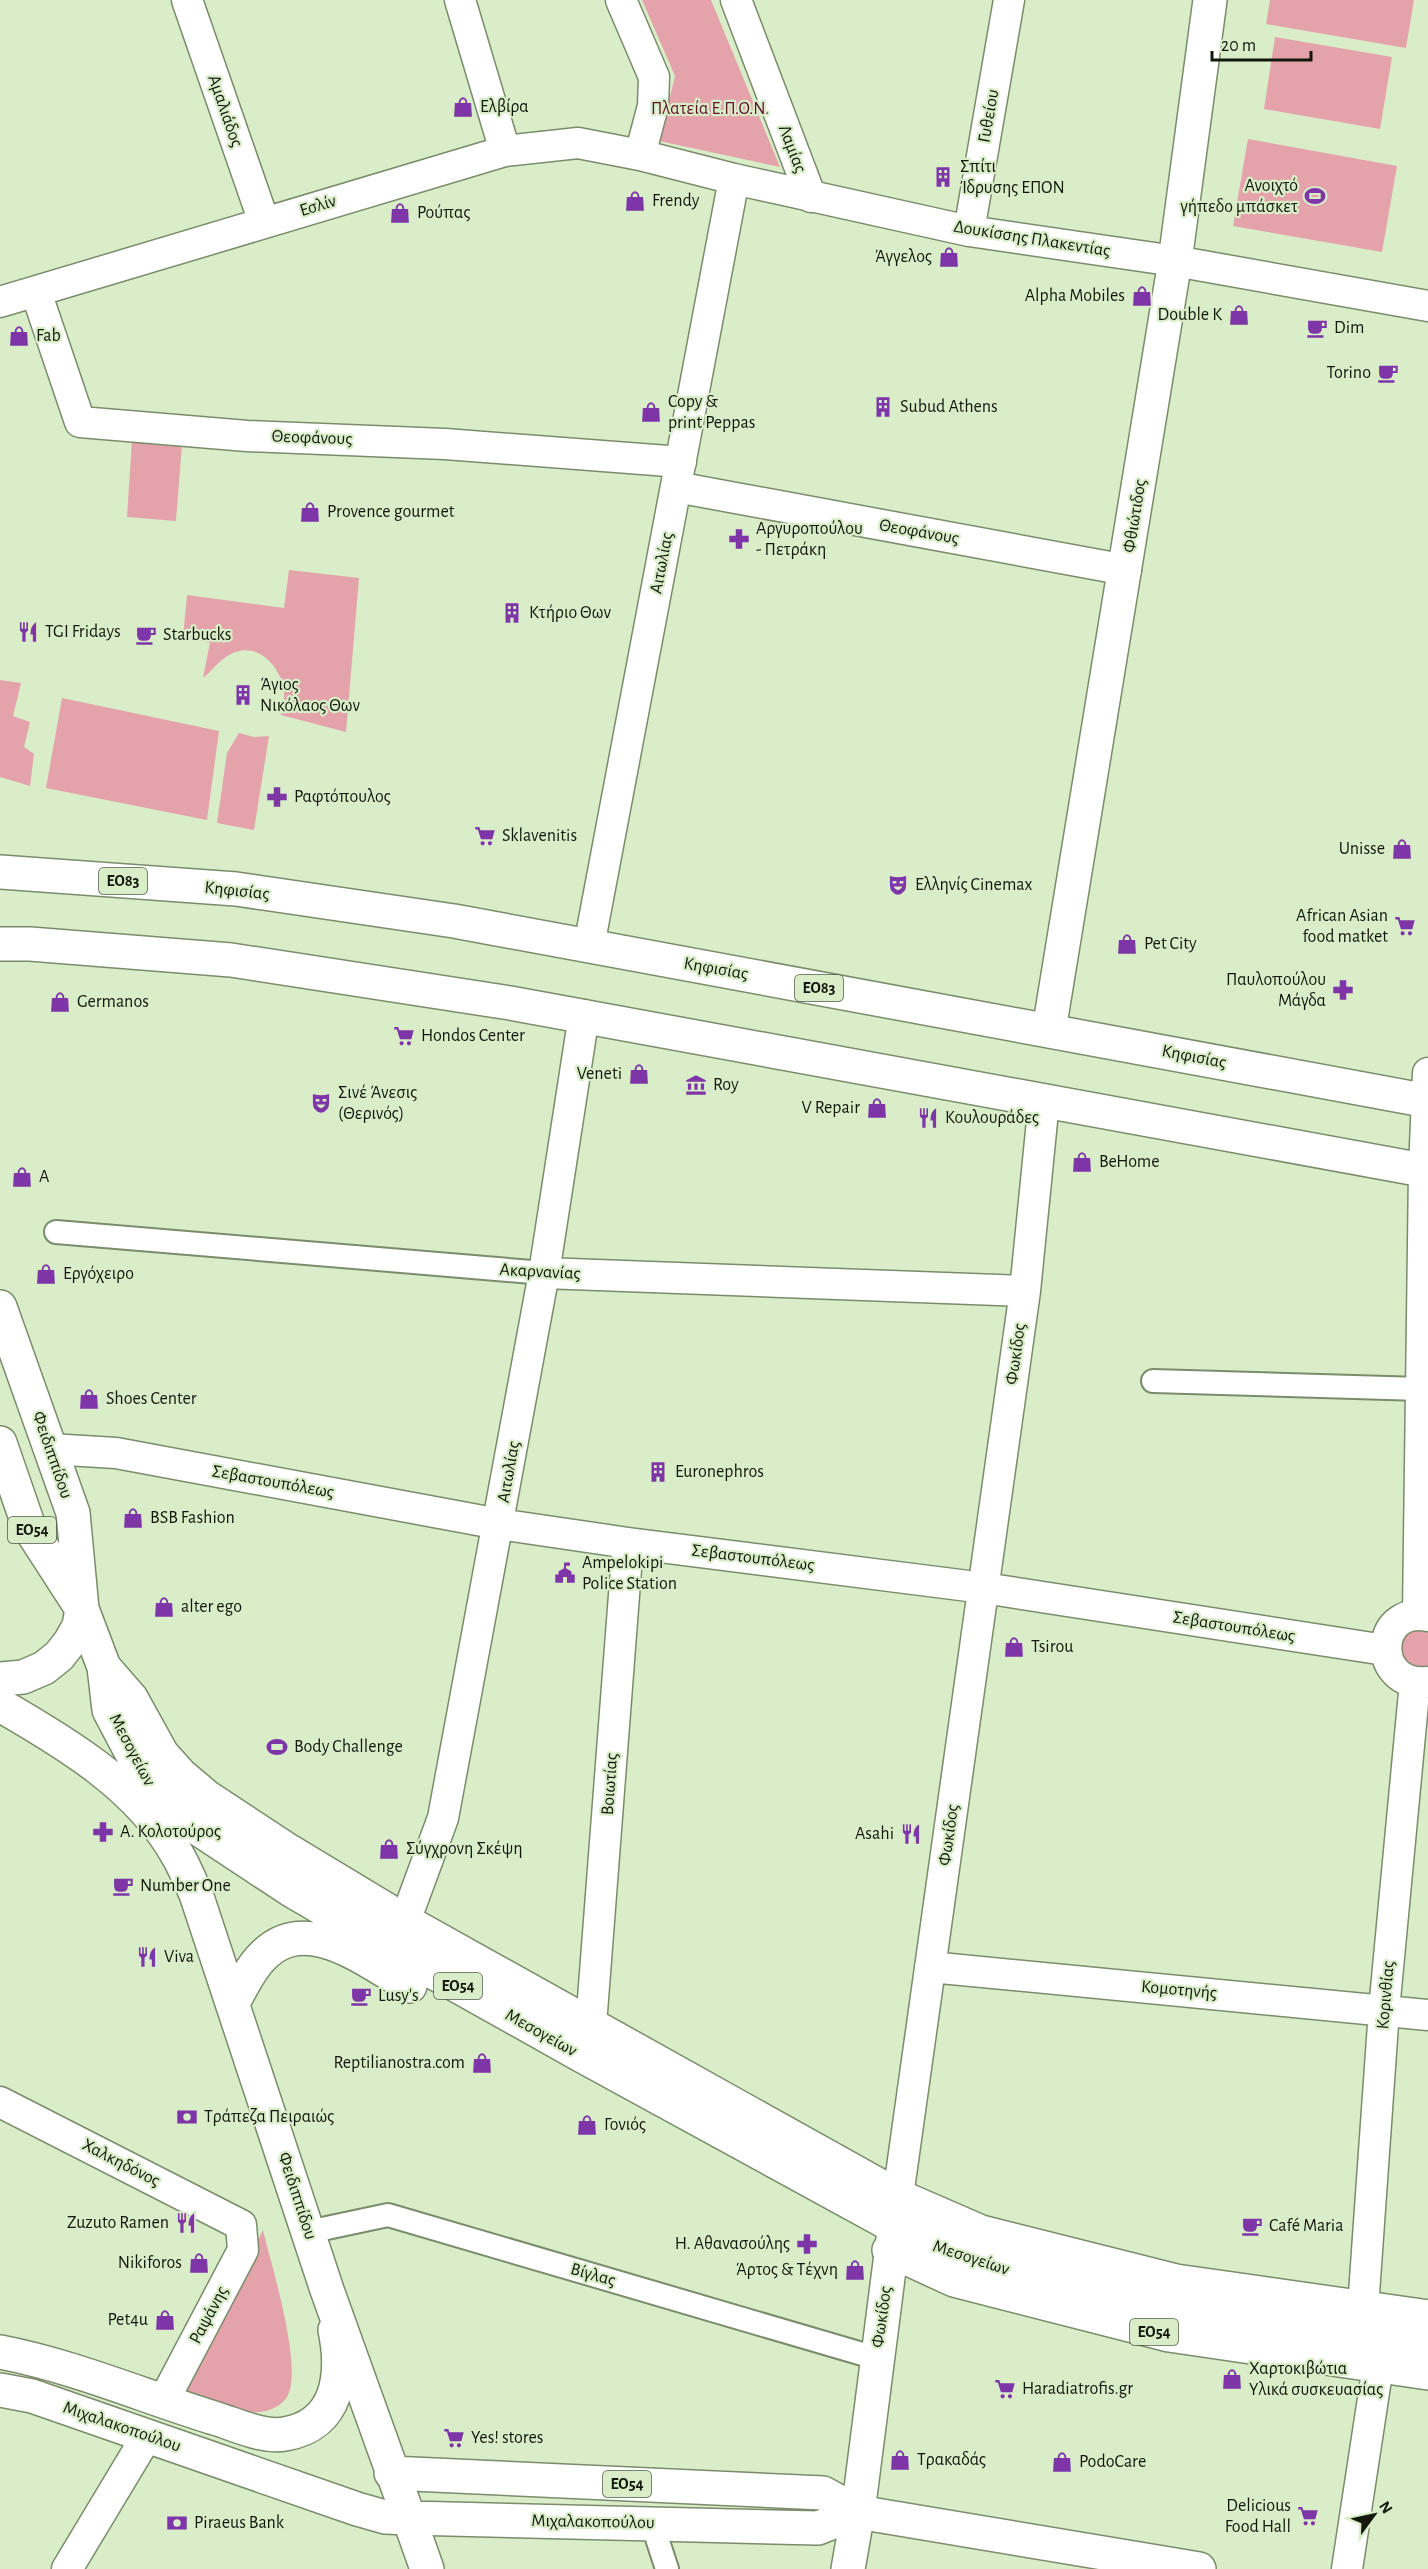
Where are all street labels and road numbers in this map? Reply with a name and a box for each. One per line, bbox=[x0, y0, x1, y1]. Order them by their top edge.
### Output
street label: Αμαλιάδος bbox=[204, 73, 246, 149]
street label: Γυθείου bbox=[974, 88, 1003, 144]
street label: Λαμίας bbox=[775, 122, 810, 176]
street label: Εσλίν bbox=[297, 191, 339, 220]
street label: Δουκίσσης Πλακεντίας bbox=[952, 217, 1112, 260]
street label: Θεοφάνους bbox=[271, 428, 353, 448]
street label: Φθιώτιδος bbox=[1120, 478, 1150, 554]
street label: Θεοφάνους bbox=[878, 516, 960, 548]
street label: Αιτωλίας bbox=[646, 530, 677, 595]
road number: ΕΟ83 bbox=[99, 868, 147, 894]
street label: Κηφισίας bbox=[204, 878, 270, 903]
street label: Κηφισίας bbox=[682, 953, 750, 984]
road number: ΕΟ83 bbox=[795, 975, 843, 1001]
street label: Κηφισίας bbox=[1160, 1041, 1228, 1072]
street label: Ακαρνανίας bbox=[499, 1260, 581, 1283]
street label: Φωκίδος bbox=[1002, 1322, 1029, 1386]
street label: Φειδιππίδου bbox=[29, 1409, 76, 1501]
street label: Αιτωλίας bbox=[494, 1440, 523, 1504]
street label: Σεβαστουπόλεως bbox=[211, 1462, 335, 1502]
road number: ΕΟ54 bbox=[8, 1517, 56, 1543]
street label: Σεβαστουπόλεως bbox=[691, 1542, 815, 1574]
street label: Σεβαστουπόλεως bbox=[1172, 1608, 1296, 1646]
street label: Μεσογείων bbox=[105, 1710, 160, 1790]
street label: Βοιωτίας bbox=[598, 1752, 621, 1816]
street label: Φωκίδος bbox=[935, 1803, 962, 1867]
street label: Κορινθίας bbox=[1373, 1960, 1398, 2030]
road number: ΕΟ54 bbox=[434, 1973, 482, 1999]
street label: Κομοτηνής bbox=[1140, 1978, 1218, 2002]
street label: Μεσογείων bbox=[502, 2005, 581, 2060]
street label: Χαλκηδόνος bbox=[79, 2136, 163, 2190]
street label: Φειδιππίδου bbox=[274, 2150, 321, 2242]
street label: Μεσογείων bbox=[931, 2236, 1012, 2279]
street label: Βίγλας bbox=[568, 2259, 618, 2290]
street label: Ραψάνης bbox=[186, 2283, 232, 2347]
street label: Φωκίδος bbox=[868, 2285, 895, 2349]
road number: ΕΟ54 bbox=[1130, 2319, 1178, 2345]
street label: Μιχαλακοπούλου bbox=[61, 2398, 183, 2456]
road number: ΕΟ54 bbox=[603, 2471, 651, 2497]
street label: Μιχαλακοπούλου bbox=[531, 2512, 655, 2532]

